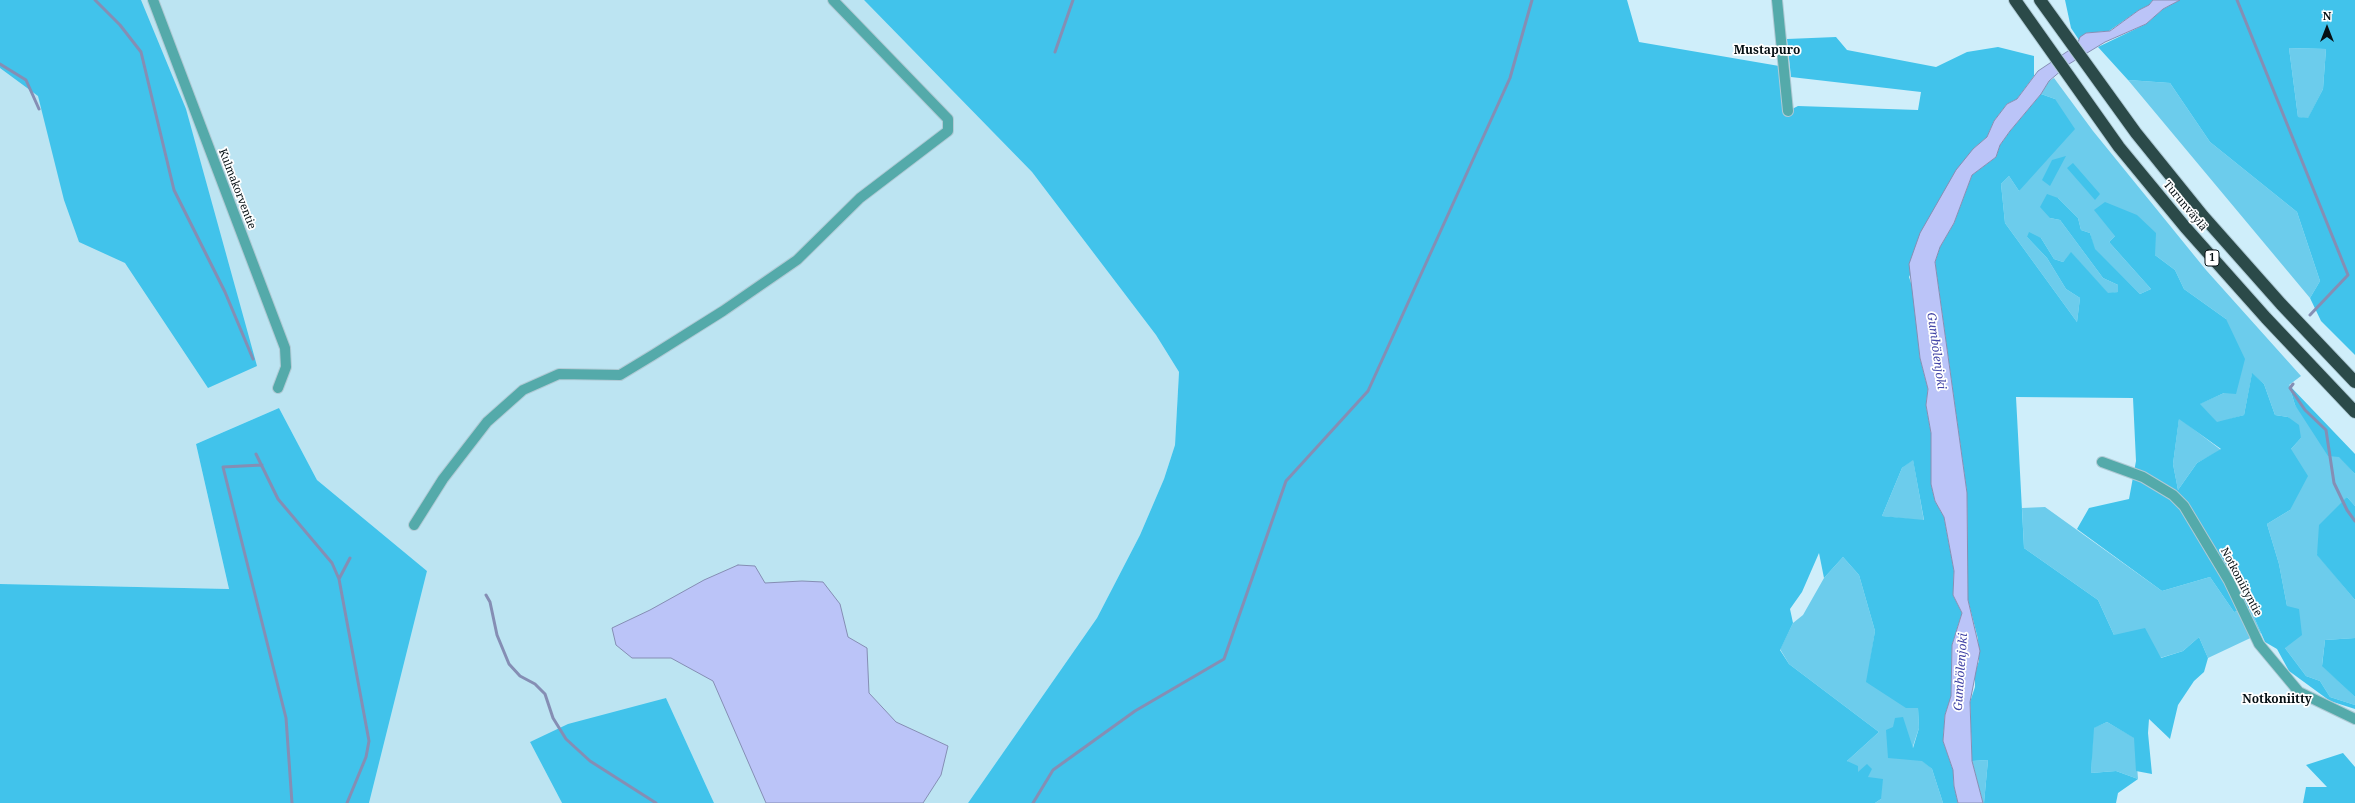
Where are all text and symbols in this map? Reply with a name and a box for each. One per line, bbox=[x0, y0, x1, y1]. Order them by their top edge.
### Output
north arrow bbox=[2307, 8, 2347, 48]
text: N bbox=[2323, 8, 2331, 23]
district label: Mustapuro bbox=[1734, 44, 1800, 58]
street label: Kulmakorventie bbox=[216, 147, 258, 231]
street label: Turunväylä bbox=[2160, 178, 2210, 234]
road number: 1 bbox=[2205, 250, 2219, 266]
water label: Gumbölenjoki bbox=[1923, 312, 1949, 390]
street label: Notkoniityntie bbox=[2217, 545, 2265, 619]
water label: Gumbölenjoki bbox=[1951, 633, 1971, 711]
district label: Notkoniitty bbox=[2242, 693, 2312, 707]

